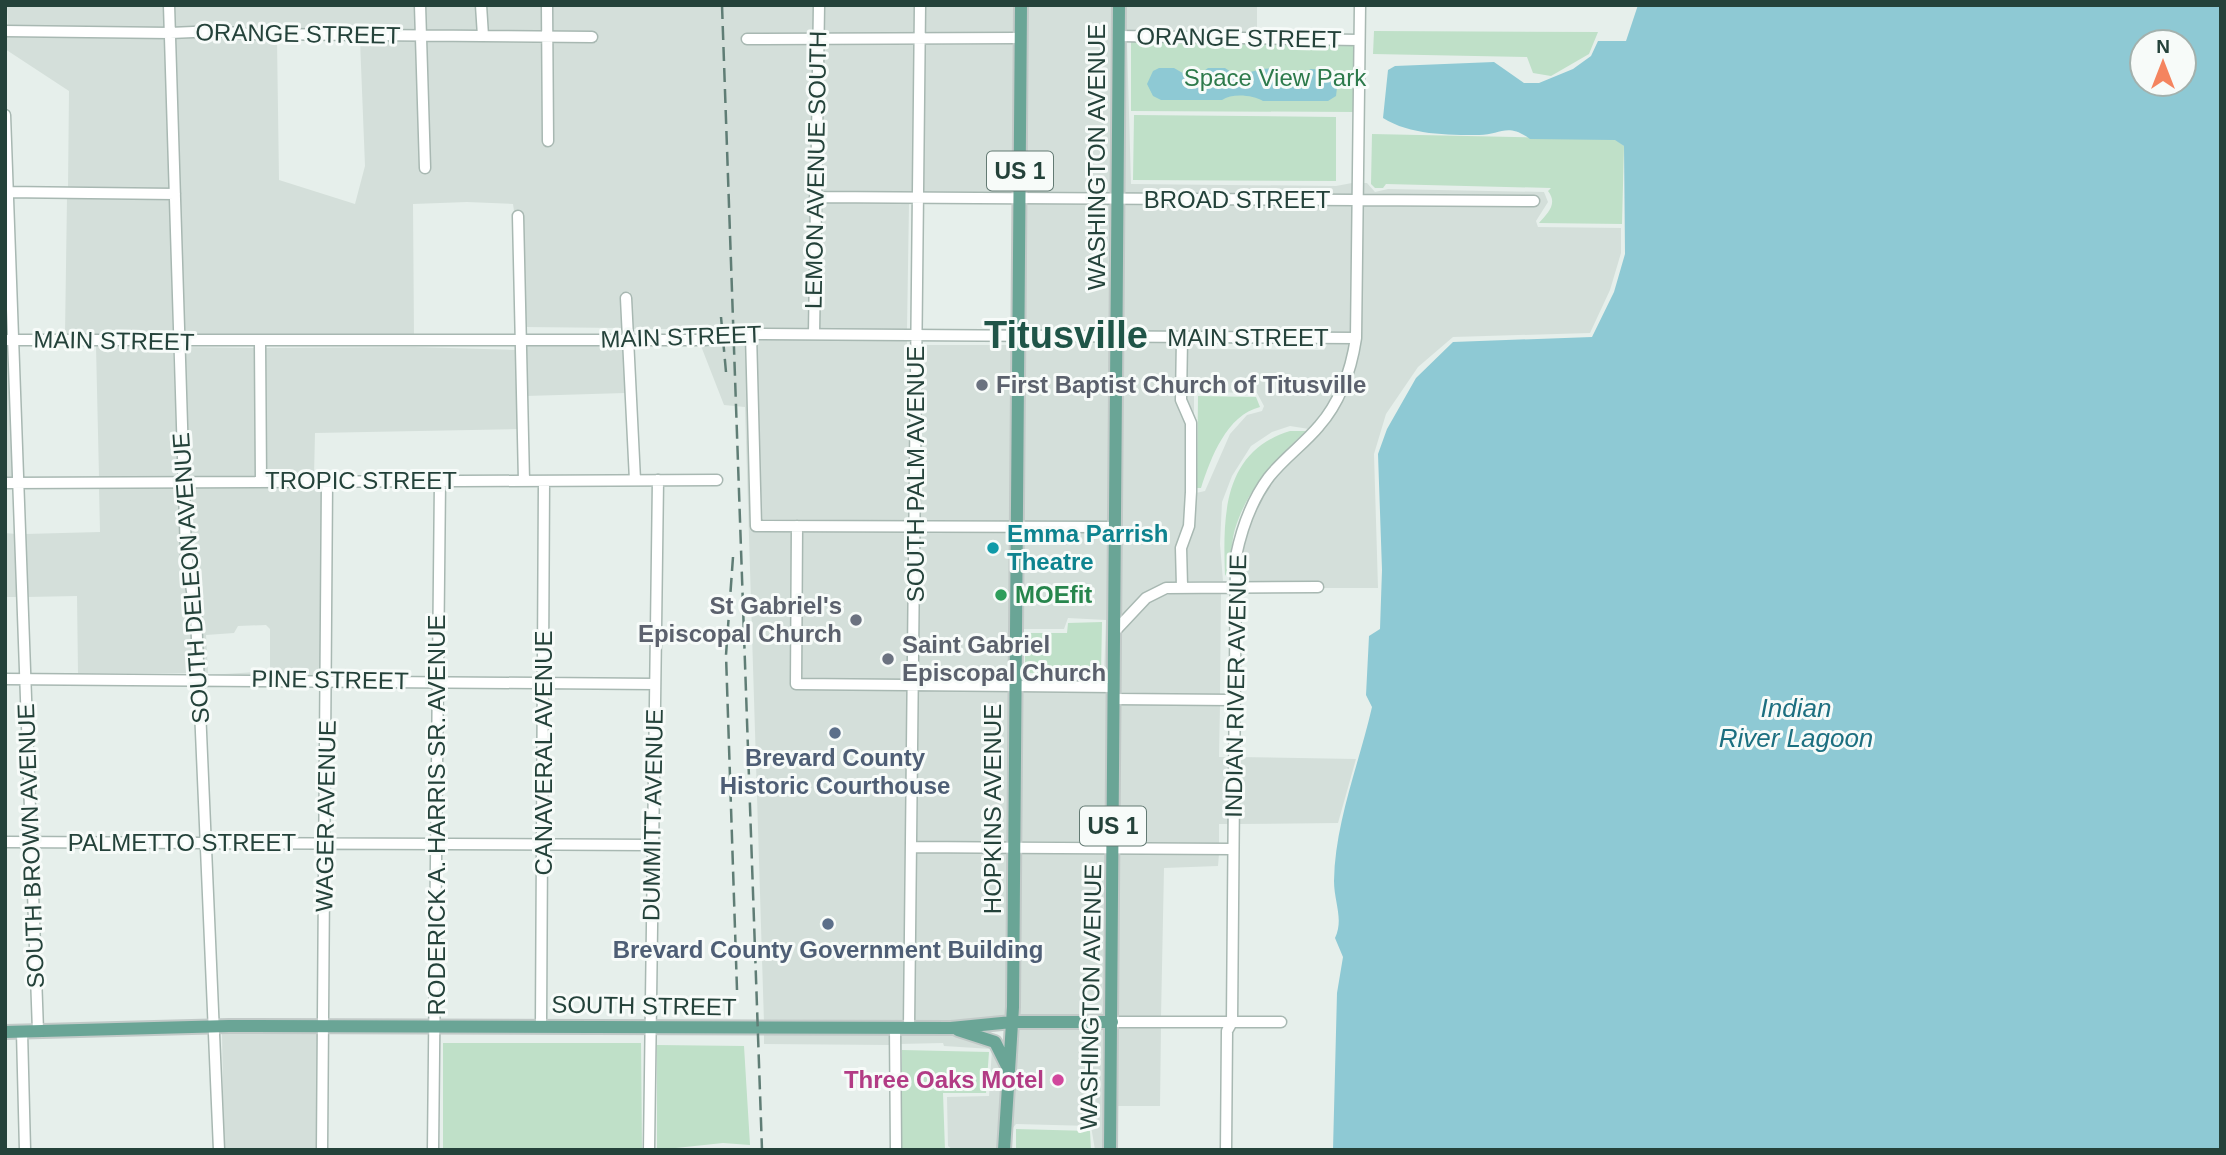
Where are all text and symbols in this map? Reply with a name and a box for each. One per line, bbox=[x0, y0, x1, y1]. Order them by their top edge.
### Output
street label: ORANGE STREET bbox=[195, 18, 401, 49]
street label: ORANGE STREET bbox=[1136, 22, 1342, 53]
street label: WASHINGTON AVENUE bbox=[1083, 24, 1110, 290]
north arrow bbox=[2128, 28, 2198, 98]
street label: LEMON AVENUE SOUTH bbox=[800, 31, 831, 309]
text: N bbox=[2156, 36, 2170, 57]
park label: Space View Park bbox=[1184, 64, 1367, 91]
road number: US 1 bbox=[987, 152, 1053, 190]
street label: BROAD STREET bbox=[1144, 186, 1331, 213]
district label: Titusville bbox=[984, 314, 1148, 356]
street label: MAIN STREET bbox=[600, 320, 762, 353]
street label: MAIN STREET bbox=[1167, 324, 1329, 351]
street label: MAIN STREET bbox=[33, 326, 195, 355]
street label: SOUTH PALM AVENUE bbox=[902, 346, 929, 602]
place label: First Baptist Church of Titusville bbox=[996, 371, 1366, 398]
marker: First Baptist Church of Titusville bbox=[974, 377, 990, 393]
street label: SOUTH DELEON AVENUE bbox=[167, 432, 214, 724]
street label: TROPIC STREET bbox=[265, 467, 457, 494]
place label: Emma Parrish Theatre bbox=[1007, 520, 1168, 575]
marker: Emma Parrish Theatre bbox=[985, 540, 1001, 556]
street label: INDIAN RIVER AVENUE bbox=[1220, 554, 1251, 818]
place label: MOEfit bbox=[1015, 581, 1092, 608]
marker: MOEfit bbox=[993, 587, 1009, 603]
place label: St Gabriel's Episcopal Church bbox=[638, 592, 842, 647]
marker: St Gabriel's Episcopal Church bbox=[848, 612, 864, 628]
street label: RODERICK A. HARRIS SR. AVENUE bbox=[423, 615, 450, 1015]
street label: CANAVERAL AVENUE bbox=[530, 631, 557, 875]
place label: Saint Gabriel Episcopal Church bbox=[902, 631, 1106, 686]
marker: Saint Gabriel Episcopal Church bbox=[880, 651, 896, 667]
street label: PINE STREET bbox=[251, 665, 409, 694]
water label: Indian River Lagoon bbox=[1719, 693, 1873, 753]
street label: SOUTH BROWN AVENUE bbox=[12, 703, 49, 989]
street label: HOPKINS AVENUE bbox=[979, 704, 1006, 914]
street label: DUMMITT AVENUE bbox=[637, 709, 668, 921]
street label: WAGER AVENUE bbox=[310, 720, 341, 912]
marker: Brevard County Historic Courthouse bbox=[827, 725, 843, 741]
place label: Brevard County Historic Courthouse bbox=[720, 744, 950, 799]
road number: US 1 bbox=[1080, 806, 1146, 846]
street label: PALMETTO STREET bbox=[68, 829, 297, 856]
street label: WASHINGTON AVENUE bbox=[1075, 864, 1106, 1130]
marker: Brevard County Government Building bbox=[820, 916, 836, 932]
place label: Brevard County Government Building bbox=[613, 936, 1043, 963]
street label: SOUTH STREET bbox=[551, 990, 737, 1021]
place label: Three Oaks Motel bbox=[844, 1066, 1044, 1093]
marker: Three Oaks Motel bbox=[1050, 1072, 1066, 1088]

